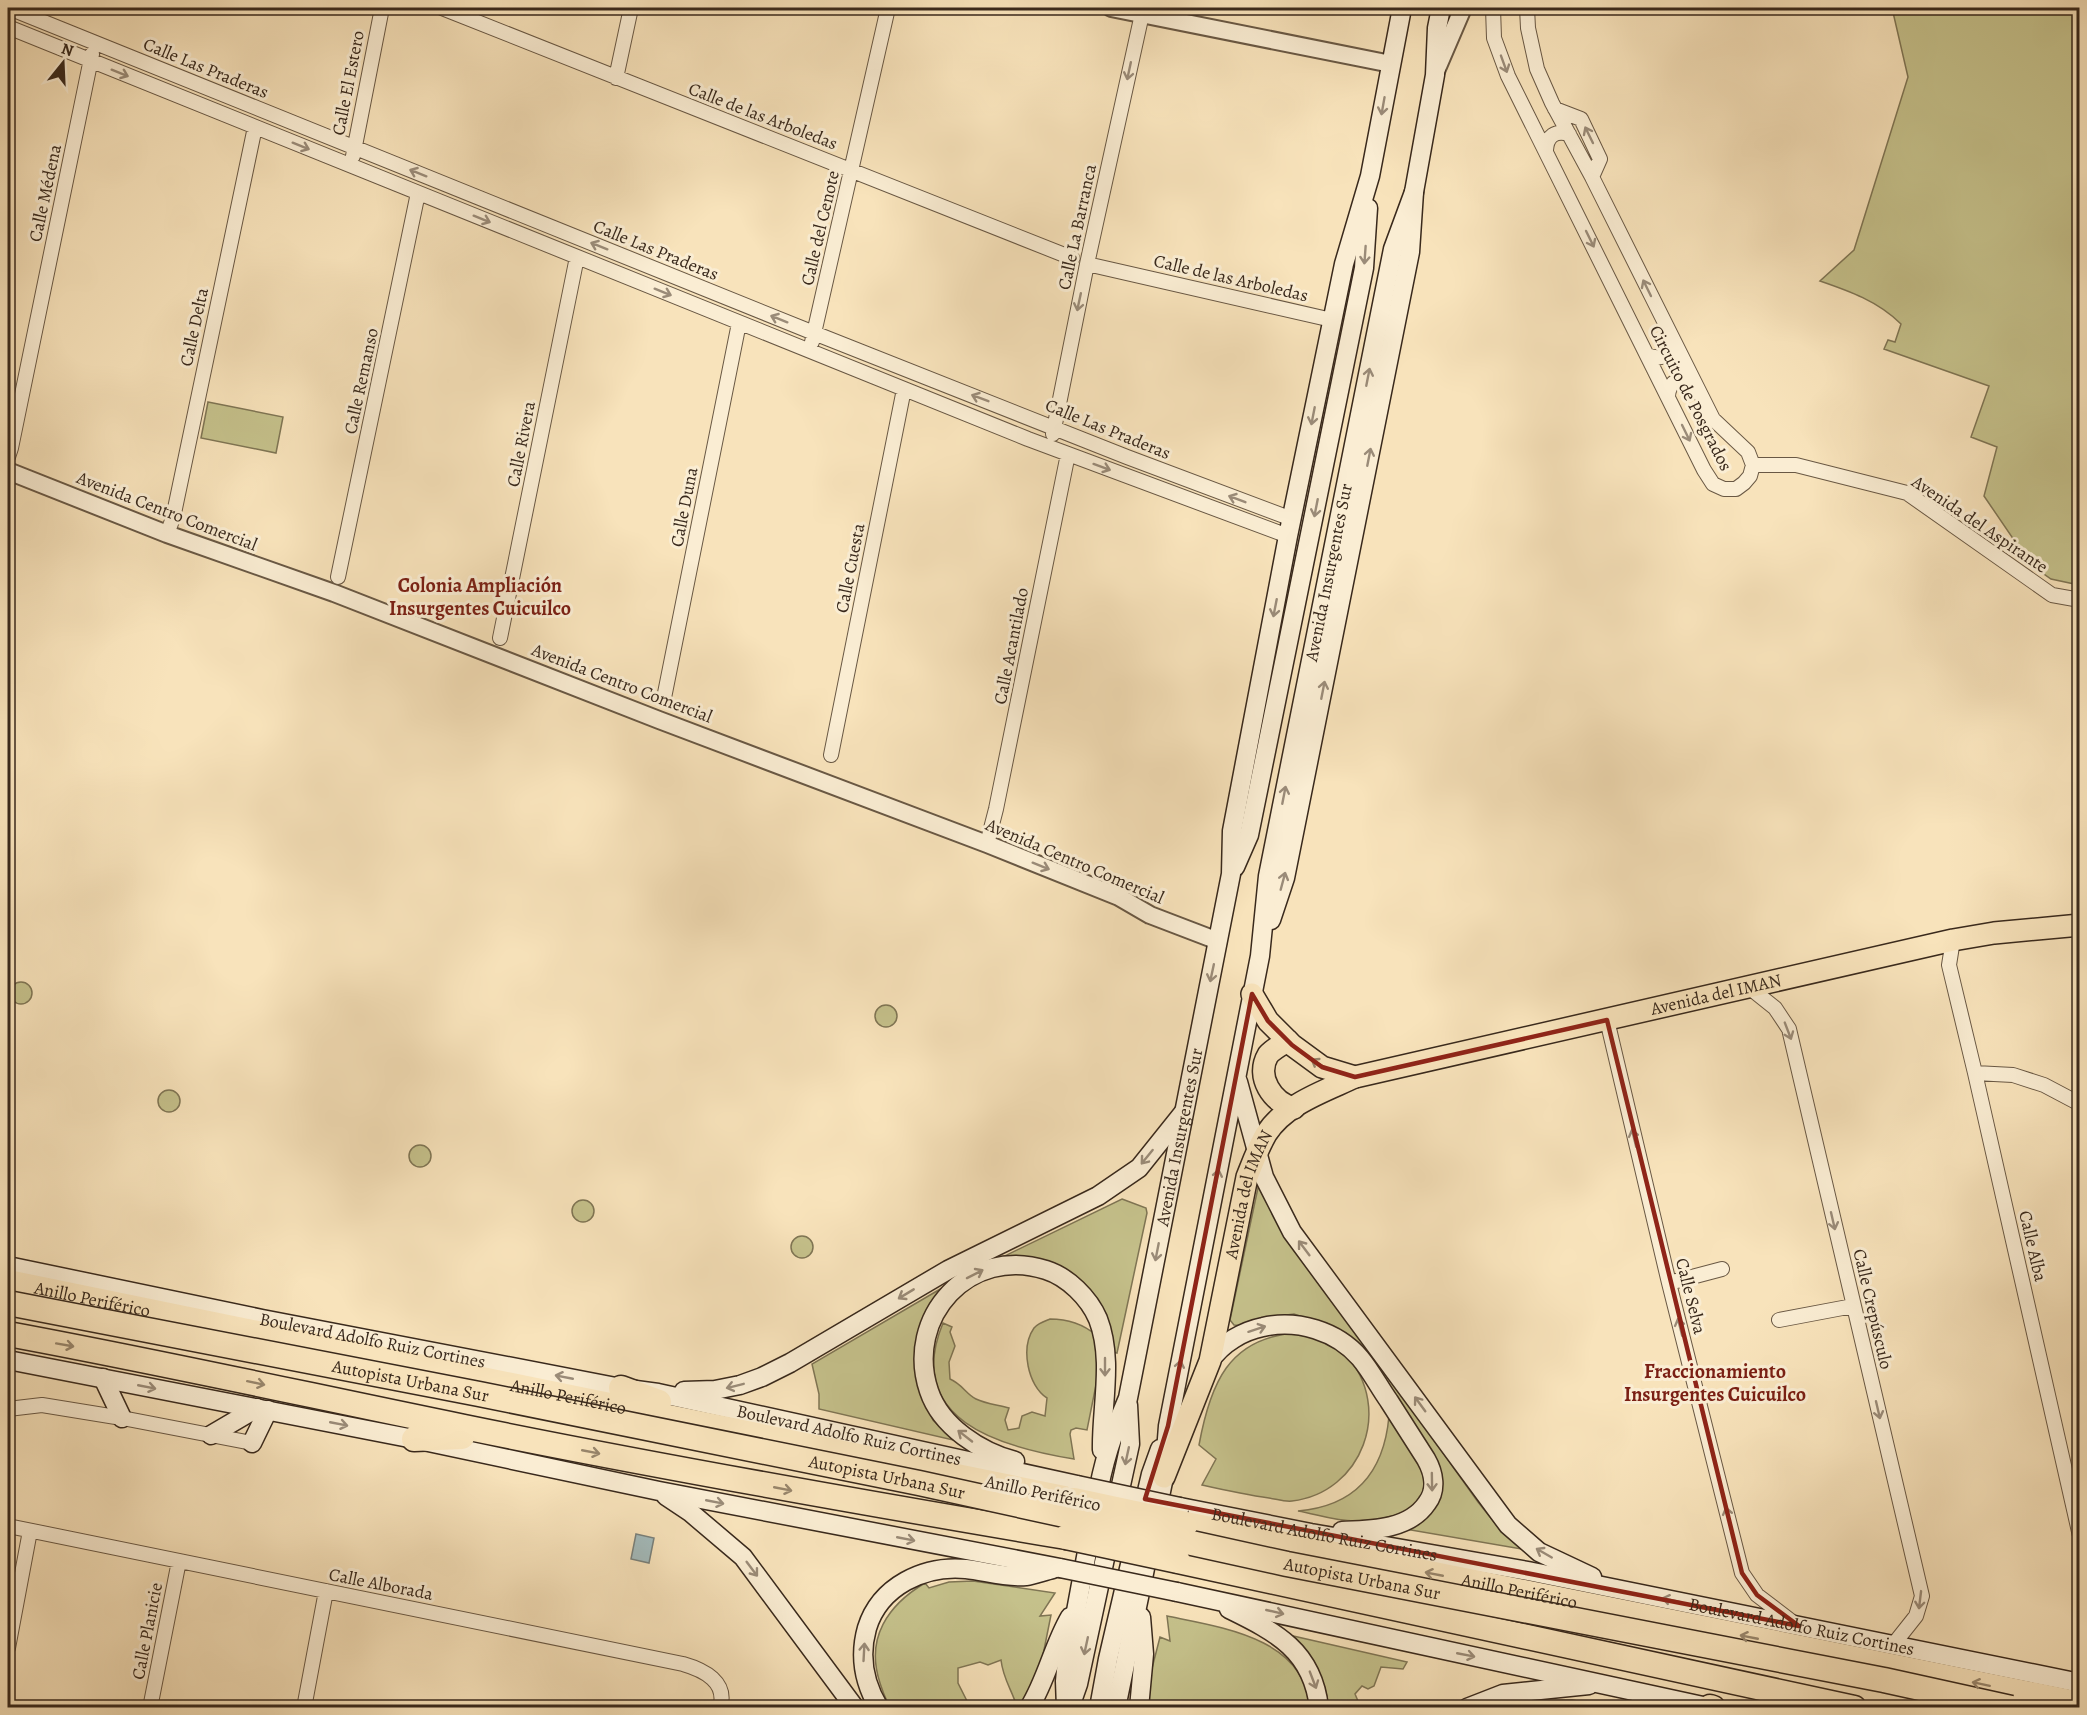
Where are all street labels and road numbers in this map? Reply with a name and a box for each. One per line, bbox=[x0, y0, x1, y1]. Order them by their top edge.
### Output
street label: Calle El Estero bbox=[326, 29, 370, 137]
street label: Calle Las Praderas bbox=[140, 32, 272, 104]
street label: Calle de las Arboledas bbox=[685, 77, 841, 155]
street label: Calle Médena bbox=[23, 141, 67, 244]
street label: Calle La Barranca bbox=[1052, 161, 1102, 292]
street label: Calle del Cenote bbox=[795, 168, 845, 288]
street label: Calle Las Praderas bbox=[590, 214, 722, 286]
street label: Calle de las Arboledas bbox=[1151, 249, 1311, 307]
street label: Calle Delta bbox=[174, 285, 214, 368]
street label: Circuito de Posgrados bbox=[1644, 321, 1738, 475]
street label: Calle Remanso bbox=[338, 326, 384, 436]
street label: Calle Las Praderas bbox=[1042, 393, 1174, 465]
street label: Calle Rivera bbox=[501, 398, 541, 489]
street label: Calle Duna bbox=[665, 464, 704, 549]
street label: Avenida Centro Comercial bbox=[72, 465, 261, 557]
street label: Avenida del Aspirante bbox=[1906, 469, 2053, 579]
street label: Avenida Insurgentes Sur bbox=[1299, 481, 1358, 664]
street label: Calle Cuesta bbox=[830, 521, 871, 615]
street label: Calle Acantilado bbox=[988, 586, 1034, 706]
street label: Avenida Centro Comercial bbox=[527, 637, 716, 729]
street label: Avenida Centro Comercial bbox=[981, 812, 1168, 910]
street label: Avenida del IMAN bbox=[1647, 968, 1784, 1021]
street label: Avenida Insurgentes Sur bbox=[1150, 1046, 1209, 1229]
street label: Avenida del IMAN bbox=[1219, 1125, 1278, 1262]
street label: Calle Alba bbox=[2013, 1208, 2053, 1284]
street label: Calle Crepúsculo bbox=[1847, 1246, 1899, 1372]
street label: Calle Selva bbox=[1670, 1255, 1712, 1337]
street label: Anillo Periférico bbox=[31, 1275, 152, 1323]
street label: Boulevard Adolfo Ruiz Cortines bbox=[258, 1307, 487, 1374]
street label: Autopista Urbana Sur bbox=[329, 1354, 491, 1408]
street label: Anillo Periférico bbox=[507, 1373, 628, 1420]
street label: Boulevard Adolfo Ruiz Cortines bbox=[734, 1399, 964, 1471]
street label: Autopista Urbana Sur bbox=[806, 1449, 967, 1505]
street label: Anillo Periférico bbox=[982, 1469, 1103, 1517]
street label: Boulevard Adolfo Ruiz Cortines bbox=[1209, 1502, 1439, 1567]
street label: Autopista Urbana Sur bbox=[1281, 1551, 1443, 1606]
street label: Calle Alborada bbox=[327, 1562, 436, 1606]
street label: Anillo Periférico bbox=[1458, 1568, 1579, 1614]
street label: Calle Planicie bbox=[126, 1580, 168, 1682]
street label: Boulevard Adolfo Ruiz Cortines bbox=[1687, 1592, 1916, 1661]

